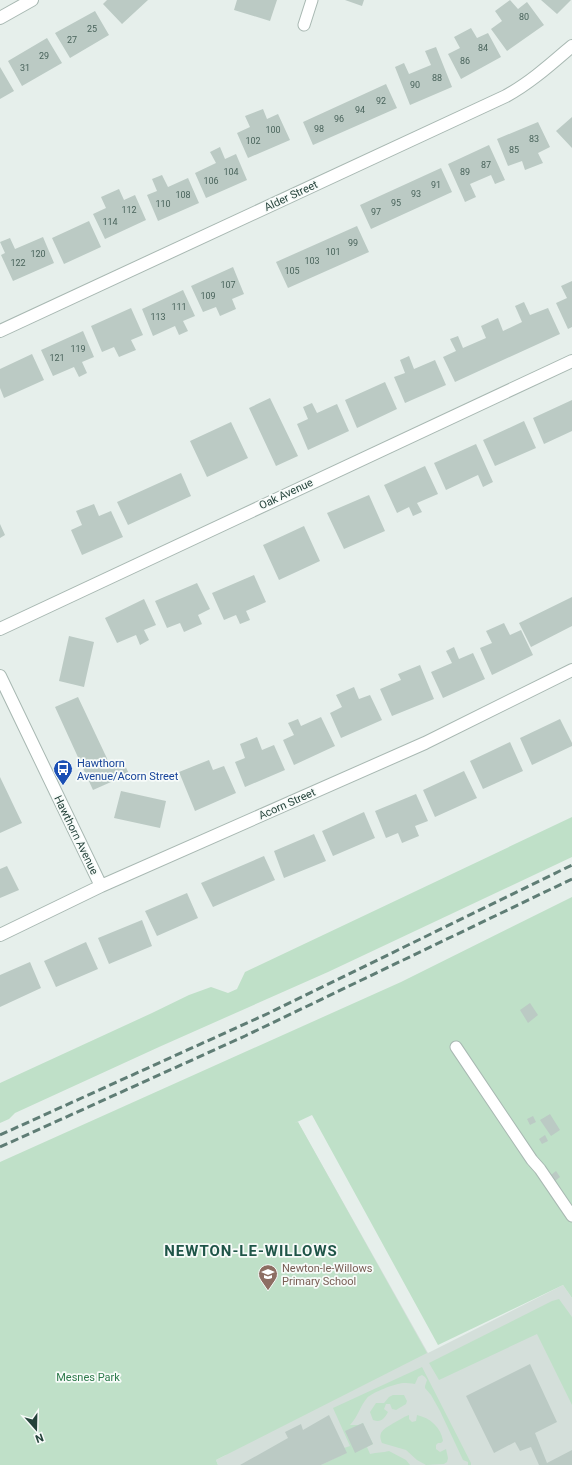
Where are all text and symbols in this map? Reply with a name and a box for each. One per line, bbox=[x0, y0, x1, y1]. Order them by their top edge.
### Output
house number: 80 bbox=[519, 12, 529, 22]
house number: 25 bbox=[87, 24, 97, 34]
house number: 27 bbox=[67, 35, 77, 45]
house number: 84 bbox=[478, 43, 488, 53]
house number: 29 bbox=[39, 51, 49, 61]
house number: 86 bbox=[460, 56, 470, 66]
house number: 31 bbox=[20, 63, 30, 73]
house number: 88 bbox=[432, 73, 442, 83]
house number: 90 bbox=[410, 80, 420, 90]
house number: 92 bbox=[376, 96, 386, 106]
house number: 94 bbox=[355, 105, 365, 115]
house number: 96 bbox=[334, 114, 344, 124]
house number: 98 bbox=[314, 124, 324, 134]
house number: 100 bbox=[265, 125, 281, 135]
house number: 83 bbox=[529, 134, 539, 144]
house number: 102 bbox=[245, 136, 261, 146]
house number: 85 bbox=[509, 145, 519, 155]
house number: 87 bbox=[481, 160, 491, 170]
house number: 104 bbox=[223, 167, 239, 177]
house number: 89 bbox=[460, 167, 470, 177]
house number: 106 bbox=[203, 176, 219, 186]
street label: Alder Street bbox=[262, 178, 320, 214]
house number: 91 bbox=[431, 180, 441, 190]
house number: 93 bbox=[411, 189, 421, 199]
house number: 108 bbox=[175, 190, 191, 200]
house number: 95 bbox=[391, 198, 401, 208]
house number: 110 bbox=[155, 199, 171, 209]
house number: 112 bbox=[121, 205, 137, 215]
house number: 97 bbox=[371, 207, 381, 217]
house number: 114 bbox=[102, 217, 118, 227]
house number: 99 bbox=[348, 238, 358, 248]
house number: 101 bbox=[325, 247, 341, 257]
house number: 120 bbox=[30, 249, 46, 259]
house number: 103 bbox=[304, 256, 320, 266]
house number: 122 bbox=[10, 258, 26, 268]
house number: 105 bbox=[284, 266, 300, 276]
house number: 107 bbox=[220, 280, 236, 290]
house number: 109 bbox=[200, 291, 216, 301]
house number: 111 bbox=[171, 302, 187, 312]
house number: 113 bbox=[150, 312, 166, 322]
house number: 119 bbox=[70, 344, 86, 354]
house number: 121 bbox=[49, 353, 65, 363]
street label: Oak Avenue bbox=[257, 476, 315, 512]
place label: Hawthorn Avenue/Acorn Street bbox=[77, 757, 179, 783]
bus stop icon: Hawthorn Avenue/Acorn Street bbox=[52, 758, 74, 786]
street label: Acorn Street bbox=[257, 786, 318, 822]
street label: Hawthorn Avenue bbox=[51, 793, 101, 877]
district label: NEWTON-LE-WILLOWS bbox=[164, 1242, 338, 1260]
place label: Newton-le-Willows Primary School bbox=[282, 1262, 373, 1288]
school or university icon: Newton-le-Willows Primary School bbox=[257, 1263, 279, 1291]
park label: Mesnes Park bbox=[56, 1371, 120, 1384]
north arrow bbox=[16, 1409, 56, 1449]
text: N bbox=[33, 1430, 45, 1445]

